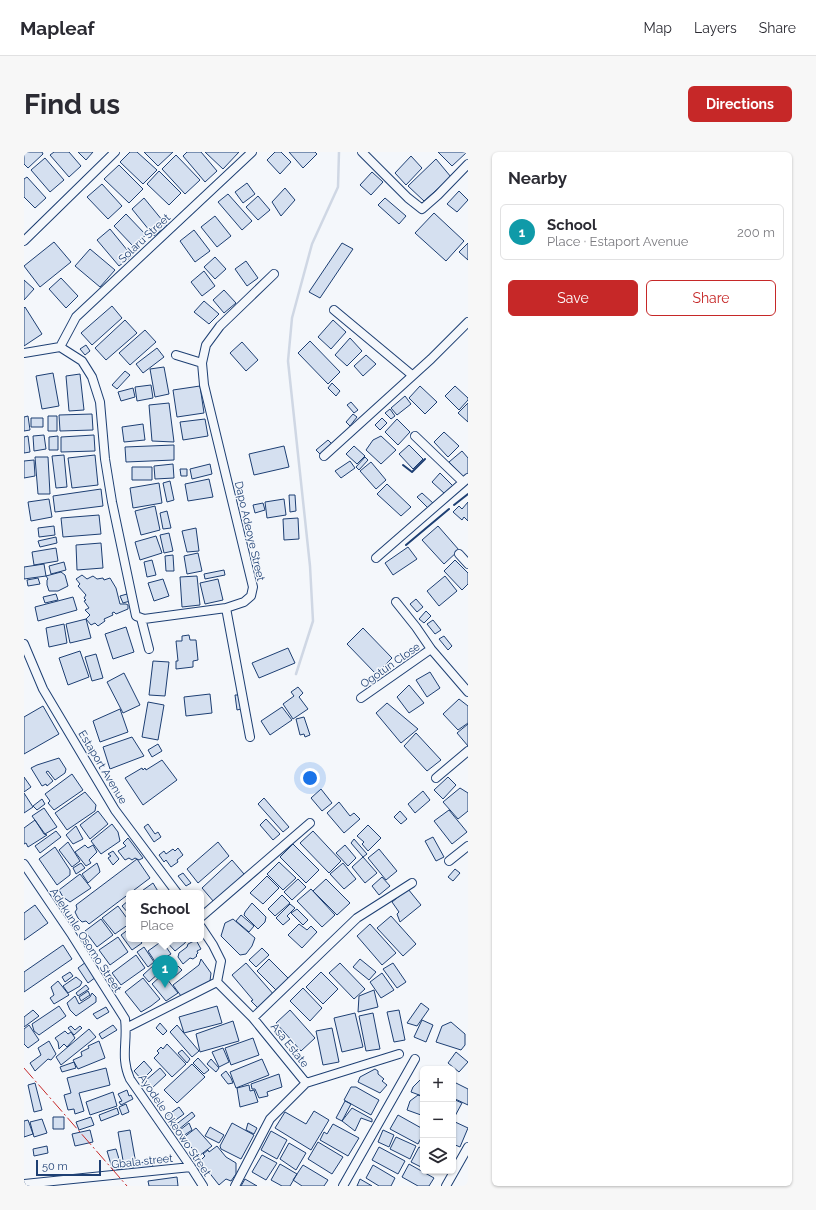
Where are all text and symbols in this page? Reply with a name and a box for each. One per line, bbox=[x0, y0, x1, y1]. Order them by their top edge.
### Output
text: Mapleaf bbox=[20, 17, 95, 39]
text: Map bbox=[644, 20, 672, 36]
text: Layers bbox=[694, 20, 737, 36]
text: Share bbox=[759, 20, 796, 36]
button: Directions bbox=[688, 86, 792, 122]
text: Find us bbox=[24, 88, 120, 121]
text: Nearby bbox=[508, 168, 567, 188]
street label: Solaru Street bbox=[116, 211, 173, 266]
text: School bbox=[547, 216, 597, 234]
text: 1 bbox=[519, 225, 525, 240]
text: 200 m bbox=[737, 225, 775, 240]
text: Place · Estaport Avenue bbox=[547, 234, 688, 249]
button: Save bbox=[508, 280, 638, 316]
button: Share bbox=[646, 280, 776, 316]
street label: Dapo Adeoye Street bbox=[232, 480, 267, 583]
street label: Ogotun Close bbox=[358, 640, 423, 691]
street label: Estaport Avenue bbox=[75, 728, 130, 807]
your location bbox=[300, 768, 320, 788]
street label: Adekunle Osomo Street bbox=[47, 886, 124, 995]
popup bbox=[126, 890, 204, 942]
text: School bbox=[140, 900, 190, 918]
text: Place bbox=[140, 918, 174, 933]
pin: 1 bbox=[152, 955, 178, 988]
street label: Asa Estate bbox=[268, 1021, 312, 1070]
map controls bbox=[420, 1066, 456, 1174]
button: + bbox=[420, 1066, 456, 1102]
street label: Ayodele Okeowo Street bbox=[136, 1072, 214, 1179]
button: − bbox=[420, 1102, 456, 1138]
button: layers bbox=[420, 1138, 456, 1174]
street label: Gbala street bbox=[111, 1152, 174, 1171]
scale bar bbox=[36, 1158, 101, 1177]
text: 50 m bbox=[42, 1160, 68, 1173]

